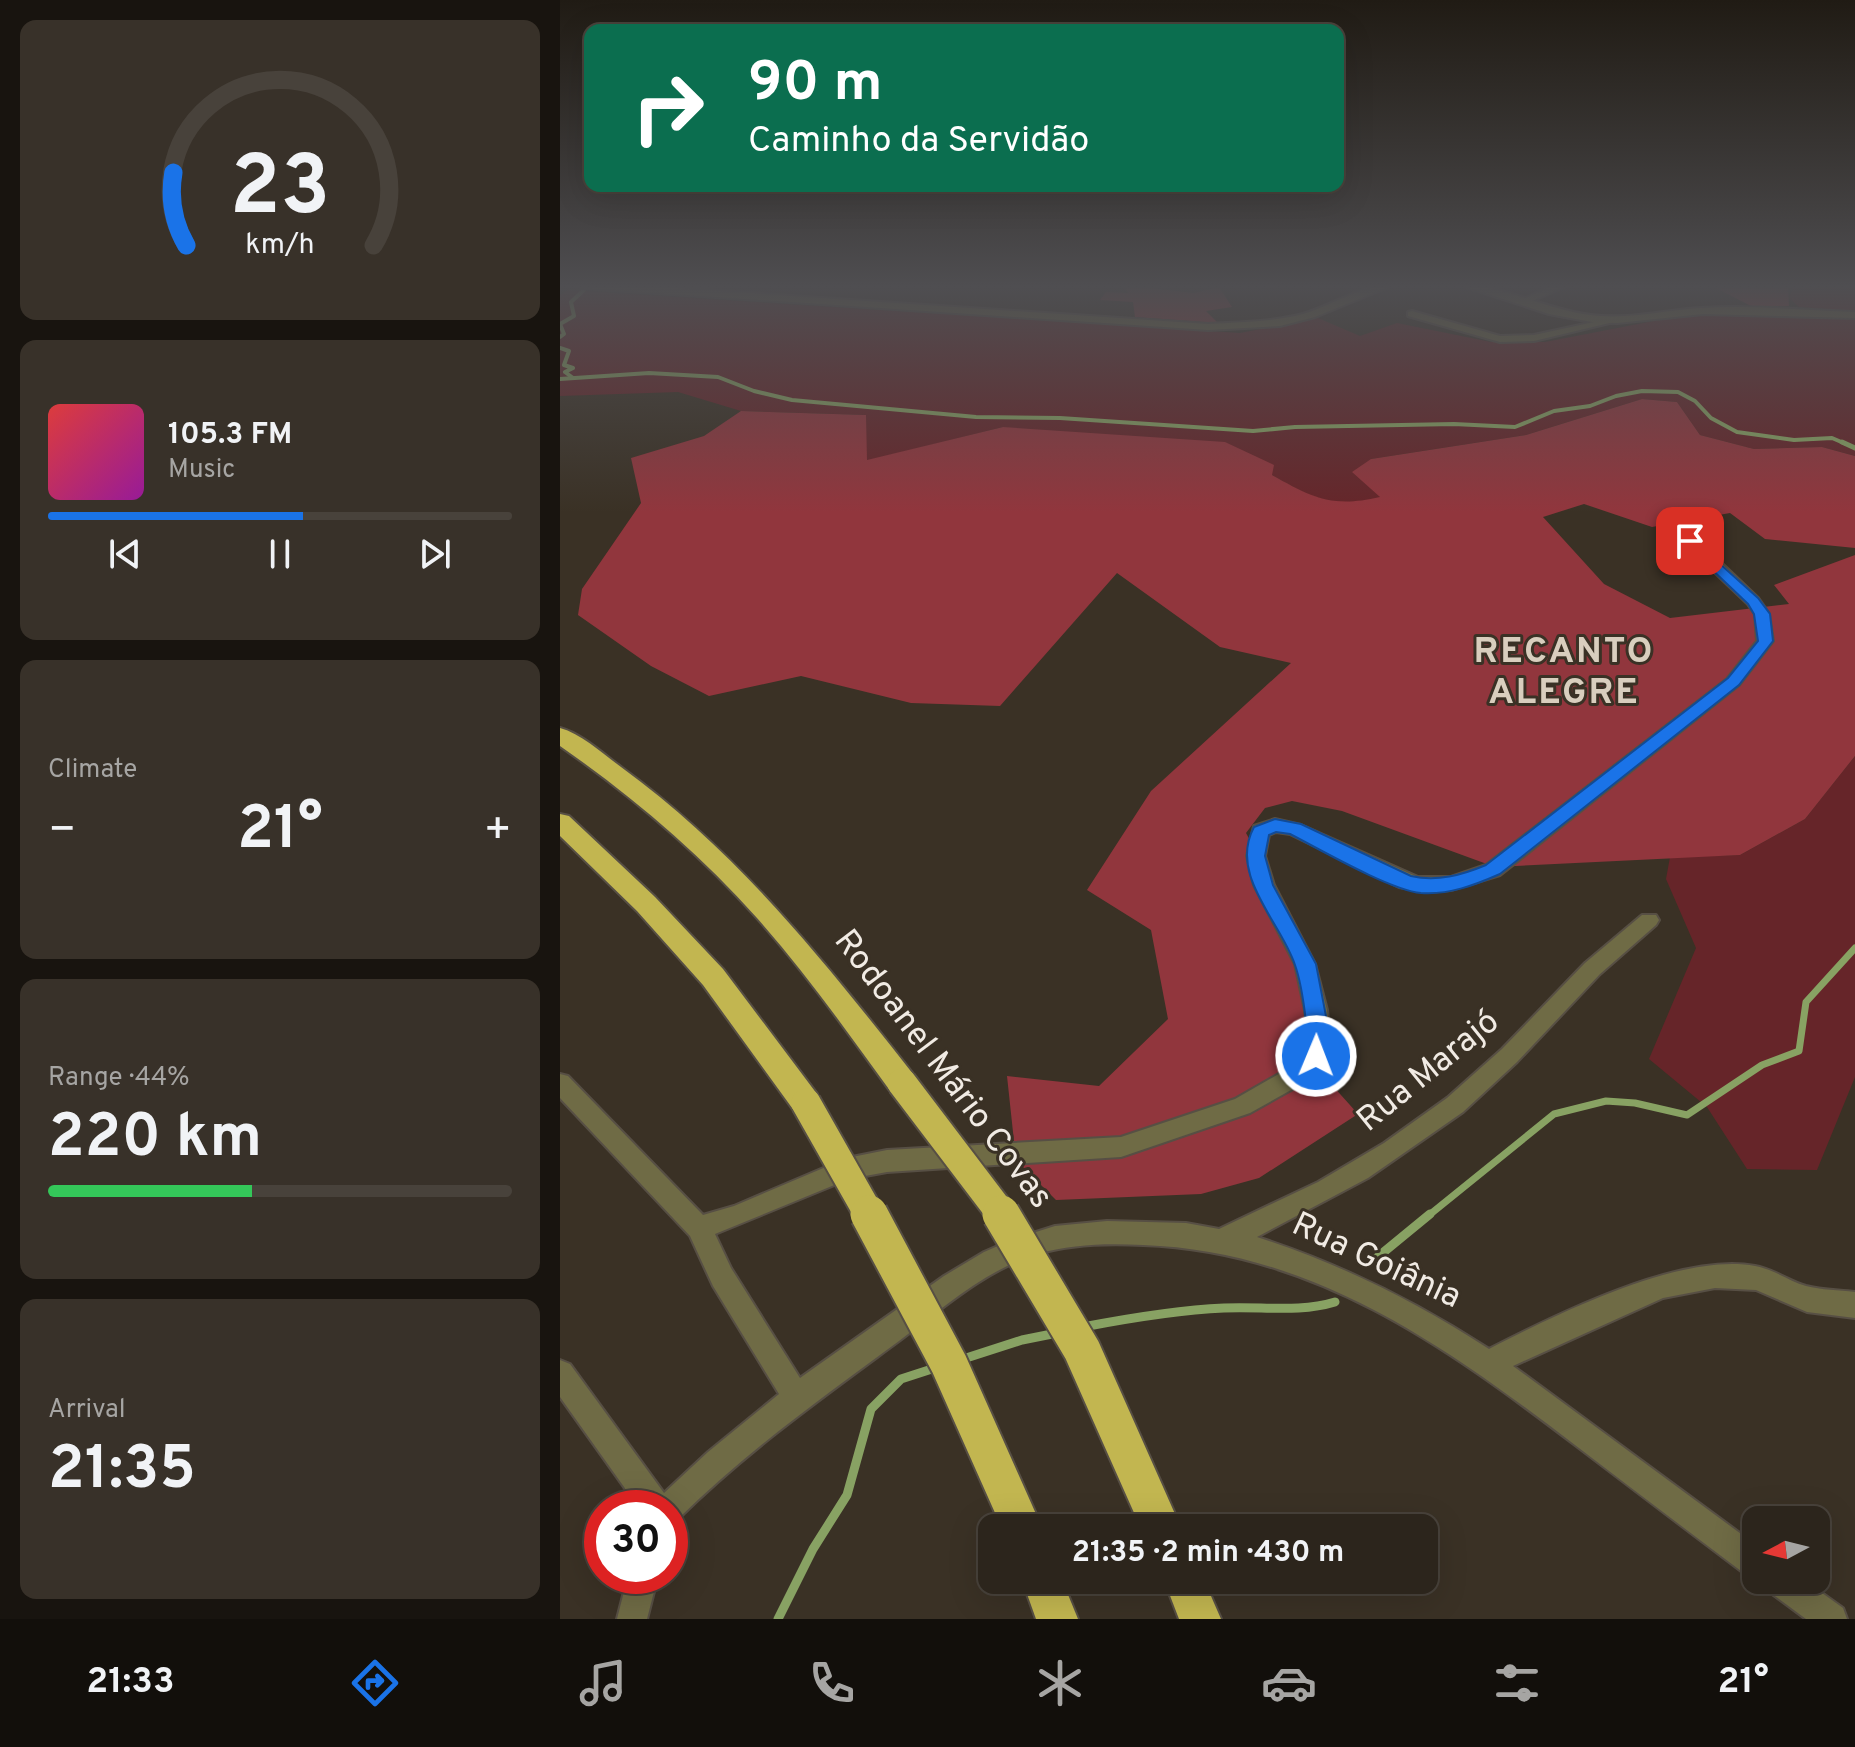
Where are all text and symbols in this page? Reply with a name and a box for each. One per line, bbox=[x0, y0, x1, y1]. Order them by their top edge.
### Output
text: 90 m bbox=[748, 50, 883, 120]
icon: right bbox=[616, 56, 720, 160]
text: Caminho da Servidão bbox=[748, 119, 1089, 165]
text: 23 bbox=[230, 138, 330, 243]
text: km/h bbox=[245, 228, 315, 264]
text: 105.3 FM bbox=[168, 417, 292, 454]
text: Music bbox=[168, 454, 235, 487]
pin bbox=[1656, 507, 1724, 575]
icon: arrive bbox=[1668, 519, 1712, 563]
icon: previous bbox=[103, 532, 147, 576]
icon: pause bbox=[258, 532, 302, 576]
icon: next bbox=[413, 532, 457, 576]
district label: RECANTO ALEGRE bbox=[1474, 630, 1654, 717]
text: Climate bbox=[48, 754, 137, 787]
text: 21° bbox=[237, 794, 323, 870]
text: − bbox=[48, 804, 76, 860]
text: + bbox=[484, 804, 512, 860]
street label: Rodoanel Mário Covas bbox=[823, 922, 1061, 1218]
street label: Rua Marajó bbox=[1349, 1001, 1509, 1143]
position arrow bbox=[1274, 1014, 1358, 1098]
text: Range · 44% bbox=[48, 1062, 190, 1095]
text: 220 km bbox=[48, 1102, 262, 1178]
street label: Rua Goiânia bbox=[1284, 1204, 1468, 1320]
text: Arrival bbox=[48, 1394, 126, 1427]
text: 21:35 bbox=[48, 1434, 196, 1510]
speed limit sign: 30 bbox=[584, 1490, 688, 1594]
north arrow bbox=[1742, 1506, 1830, 1594]
map controls bbox=[1742, 1506, 1830, 1594]
text: 21:35 · 2 min · 430 m bbox=[1072, 1535, 1344, 1572]
icon: directions bbox=[347, 1655, 403, 1711]
icon: music bbox=[575, 1655, 631, 1711]
icon: phone bbox=[804, 1655, 860, 1711]
icon: climate bbox=[1032, 1655, 1088, 1711]
icon: car bbox=[1261, 1655, 1317, 1711]
icon: filters bbox=[1489, 1655, 1545, 1711]
text: 21:33 bbox=[86, 1660, 175, 1706]
text: 21° bbox=[1717, 1660, 1769, 1706]

